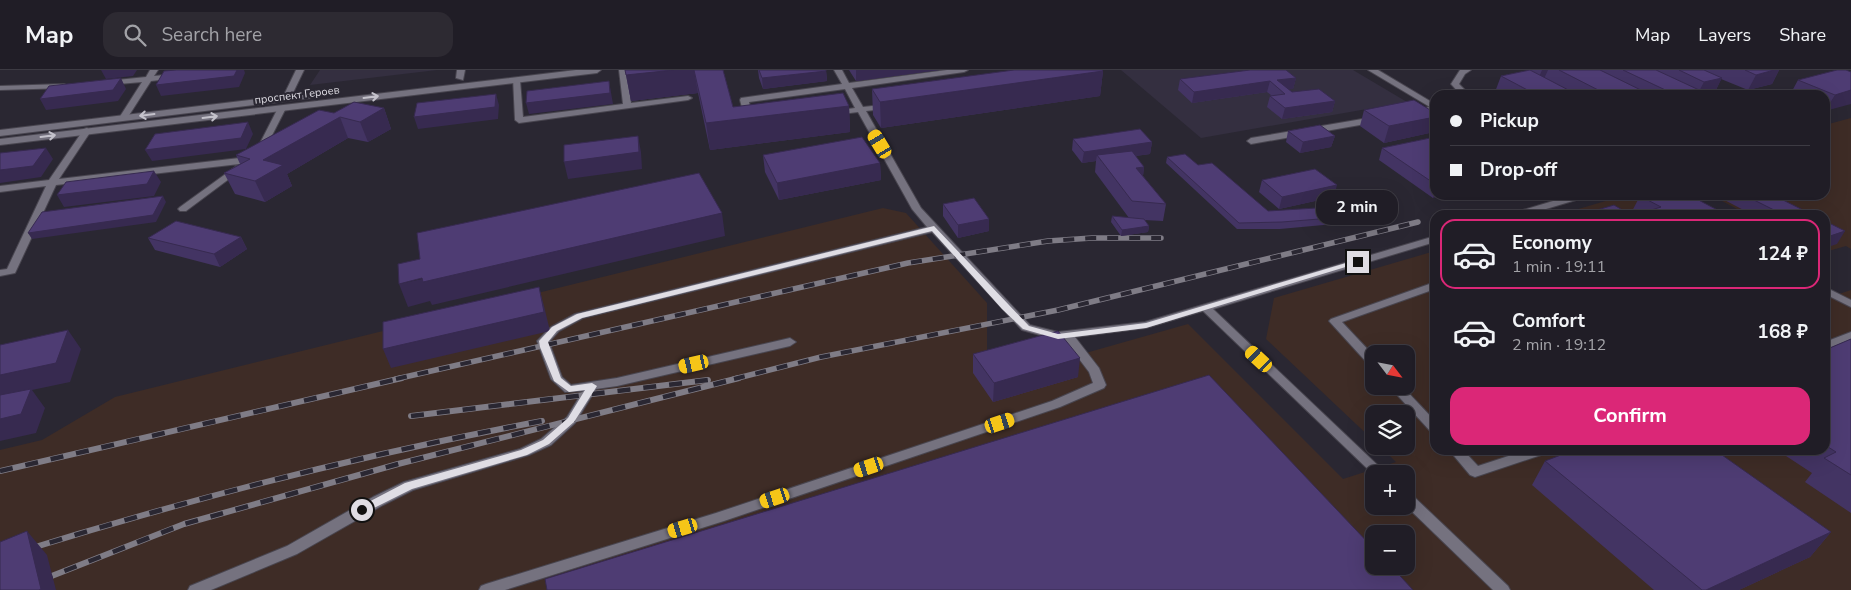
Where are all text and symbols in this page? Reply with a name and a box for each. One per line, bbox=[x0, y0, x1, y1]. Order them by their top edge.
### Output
search box bbox=[103, 12, 453, 57]
text: Map bbox=[25, 19, 73, 51]
icon: search bbox=[121, 21, 149, 49]
text: Search here bbox=[161, 22, 262, 48]
text: Map bbox=[1635, 23, 1670, 47]
text: Layers bbox=[1698, 23, 1751, 47]
text: Share bbox=[1779, 23, 1826, 47]
street label: проспект Героев bbox=[254, 82, 340, 108]
one-way arrow bbox=[363, 92, 379, 102]
text: Pickup bbox=[1480, 108, 1539, 134]
one-way arrow bbox=[140, 110, 156, 120]
one-way arrow bbox=[201, 112, 217, 122]
car bbox=[865, 127, 894, 161]
one-way arrow bbox=[40, 131, 56, 141]
text: Drop-off bbox=[1480, 157, 1557, 183]
callout: 2 min bbox=[1317, 190, 1399, 224]
text: 2 min bbox=[1336, 196, 1378, 218]
text: Economy bbox=[1512, 230, 1592, 256]
icon: car bbox=[1452, 232, 1497, 277]
text: 124 ₽ bbox=[1757, 241, 1808, 267]
route end bbox=[1347, 251, 1369, 273]
text: 1 min · 19:11 bbox=[1512, 256, 1606, 278]
text: Comfort bbox=[1512, 308, 1585, 334]
icon: car bbox=[1452, 310, 1497, 355]
text: 168 ₽ bbox=[1757, 319, 1808, 345]
text: 2 min · 19:12 bbox=[1512, 334, 1606, 356]
car bbox=[1242, 343, 1275, 375]
north arrow bbox=[1365, 345, 1415, 395]
map controls bbox=[1365, 345, 1415, 575]
car bbox=[677, 353, 710, 375]
button: Confirm bbox=[1450, 387, 1810, 445]
button: layers bbox=[1365, 405, 1415, 455]
car bbox=[983, 411, 1016, 435]
car bbox=[852, 455, 885, 479]
button: + bbox=[1365, 465, 1415, 515]
car bbox=[758, 486, 791, 510]
route start bbox=[351, 499, 373, 521]
car bbox=[666, 516, 699, 540]
button: − bbox=[1365, 525, 1415, 575]

